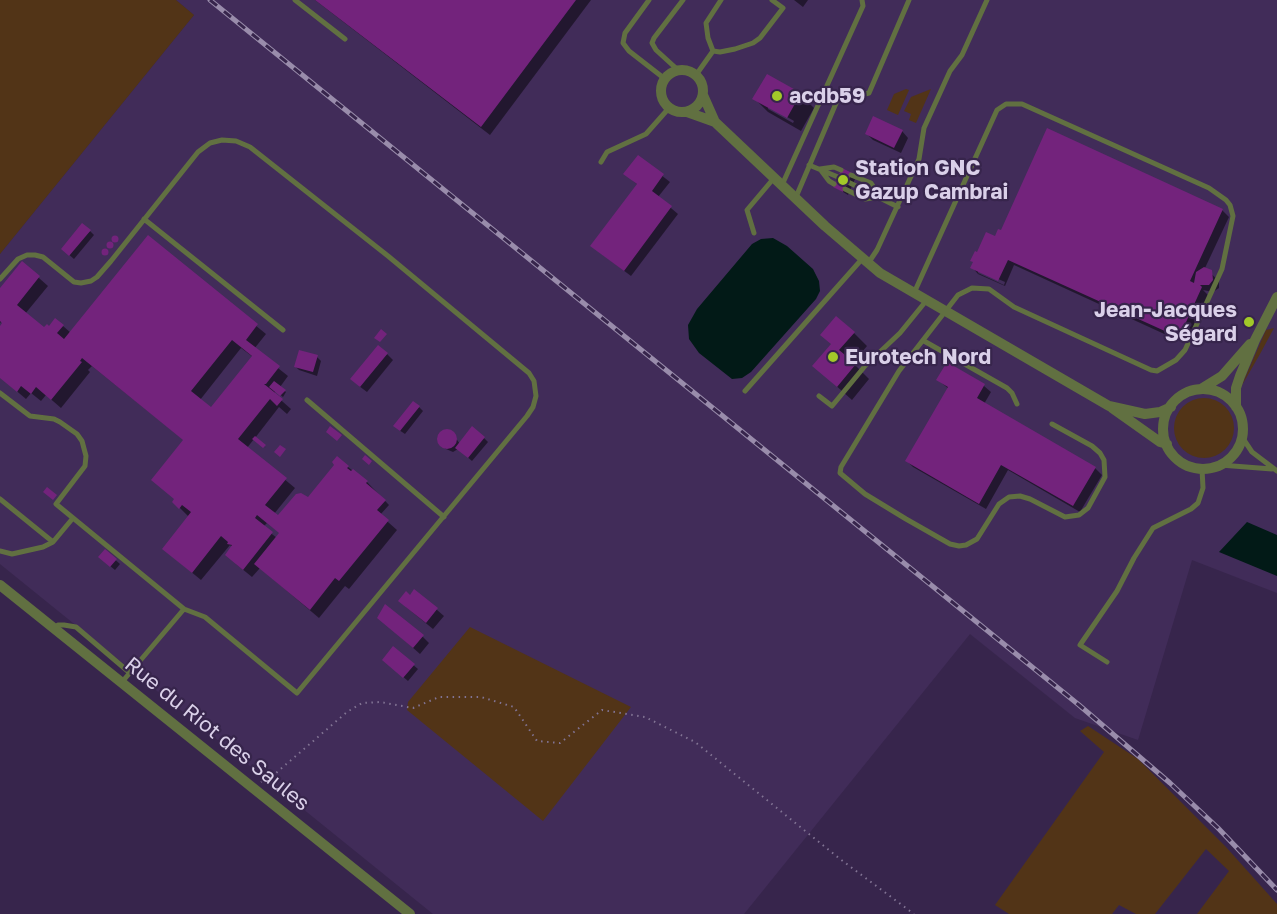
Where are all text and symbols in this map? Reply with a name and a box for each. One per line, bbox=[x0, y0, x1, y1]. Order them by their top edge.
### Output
place label: acdb59 bbox=[789, 83, 865, 109]
marker: acdb59 bbox=[770, 89, 784, 103]
place label: Station GNC Gazup Cambrai bbox=[855, 155, 1008, 205]
marker: Station GNC Gazup Cambrai bbox=[836, 173, 850, 187]
place label: Jean-Jacques Ségard bbox=[1094, 297, 1237, 347]
marker: Jean-Jacques Ségard bbox=[1242, 315, 1256, 329]
place label: Eurotech Nord bbox=[845, 344, 991, 370]
marker: Eurotech Nord bbox=[826, 350, 840, 364]
street label: Rue du Riot des Saules bbox=[120, 652, 314, 816]

